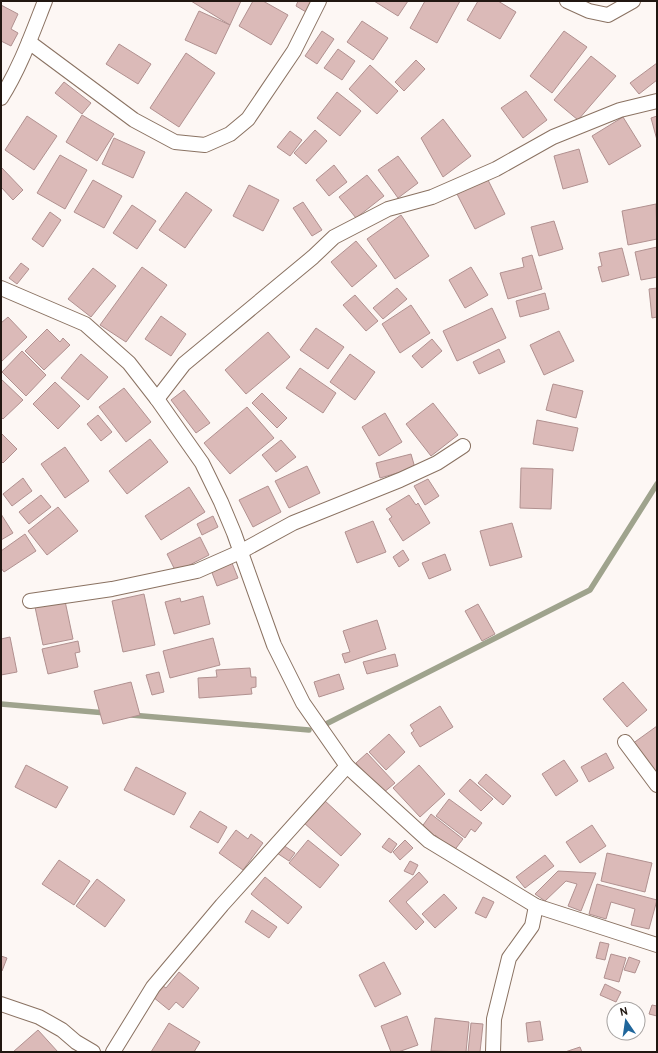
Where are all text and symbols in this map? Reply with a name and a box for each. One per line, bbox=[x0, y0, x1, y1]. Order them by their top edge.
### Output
north arrow bbox=[606, 1001, 646, 1041]
text: N bbox=[619, 1005, 629, 1020]

